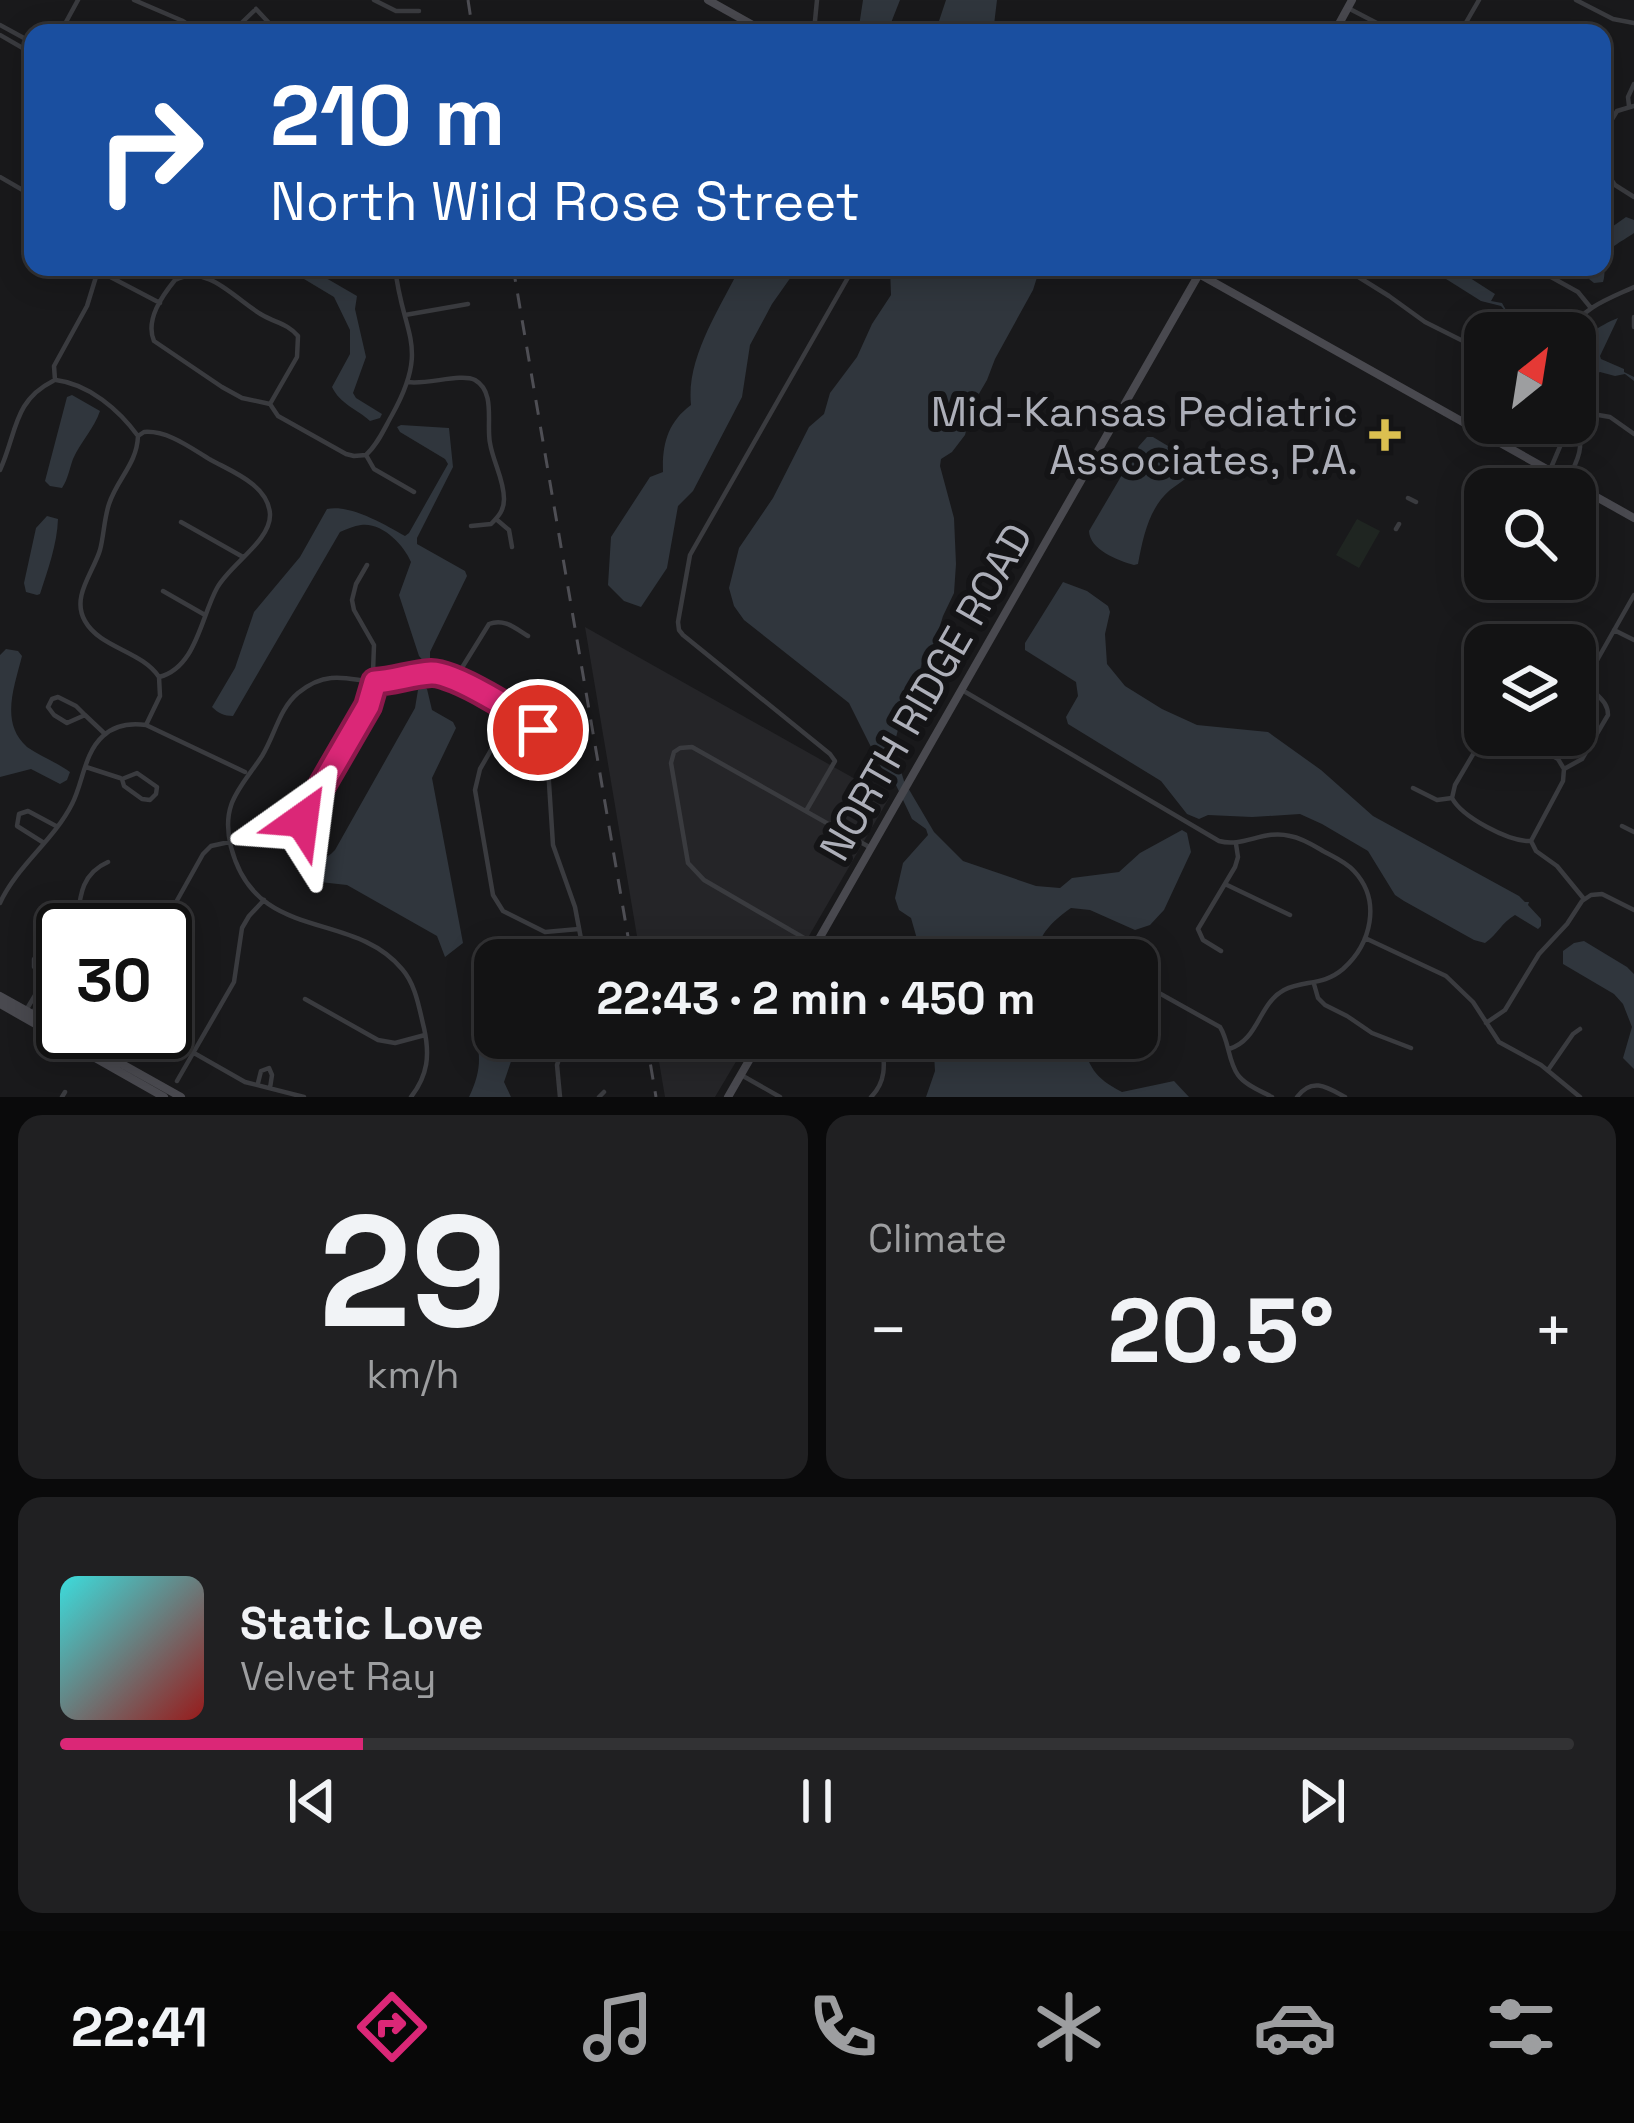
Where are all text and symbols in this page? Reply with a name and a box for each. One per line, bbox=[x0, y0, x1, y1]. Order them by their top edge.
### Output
text: 210 m bbox=[270, 62, 505, 170]
icon: right bbox=[72, 72, 228, 228]
text: North Wild Rose Street bbox=[270, 167, 860, 236]
north arrow bbox=[1464, 312, 1596, 444]
map controls bbox=[1464, 312, 1596, 756]
place label: Mid-Kansas Pediatric Associates, P.A. bbox=[931, 385, 1358, 486]
marker: Mid-Kansas Pediatric Associates, P.A. bbox=[1369, 419, 1401, 451]
button: search bbox=[1464, 468, 1596, 600]
street label: NORTH RIDGE ROAD bbox=[808, 514, 1044, 870]
button: layers bbox=[1464, 624, 1596, 756]
pin bbox=[487, 679, 589, 781]
icon: arrive bbox=[505, 697, 571, 763]
position arrow bbox=[239, 757, 365, 883]
speed limit sign: 30 bbox=[36, 903, 192, 1059]
text: 22:43 · 2 min · 450 m bbox=[596, 970, 1036, 1027]
text: 29 bbox=[319, 1172, 507, 1372]
text: Climate bbox=[868, 1214, 1007, 1263]
text: 20.5° bbox=[1108, 1273, 1334, 1388]
text: − bbox=[868, 1288, 909, 1372]
text: + bbox=[1533, 1288, 1574, 1372]
text: km/h bbox=[367, 1350, 459, 1399]
text: Static Love bbox=[240, 1595, 484, 1652]
text: Velvet Ray bbox=[240, 1652, 436, 1701]
icon: previous bbox=[279, 1768, 345, 1834]
icon: pause bbox=[784, 1768, 850, 1834]
icon: next bbox=[1289, 1768, 1355, 1834]
icon: directions bbox=[350, 1985, 434, 2069]
icon: music bbox=[576, 1985, 660, 2069]
icon: phone bbox=[801, 1985, 885, 2069]
icon: climate bbox=[1027, 1985, 1111, 2069]
icon: car bbox=[1253, 1985, 1337, 2069]
icon: filters bbox=[1479, 1985, 1563, 2069]
text: 22:41 bbox=[71, 1993, 208, 2062]

